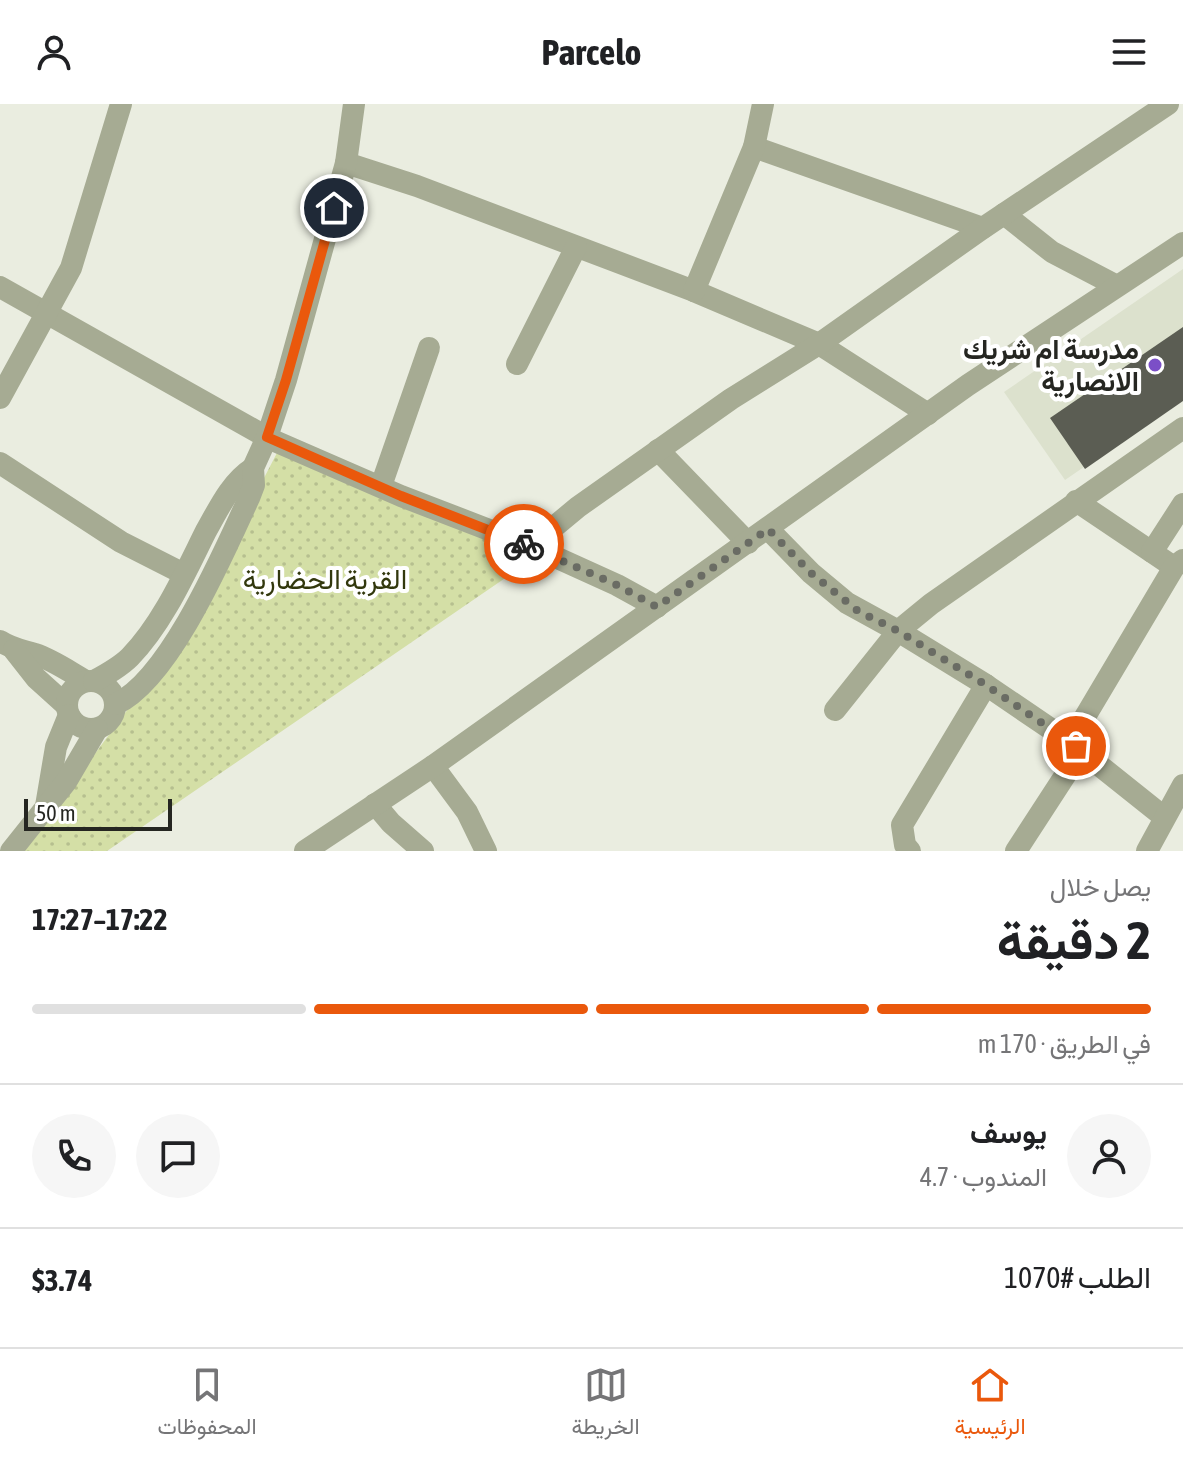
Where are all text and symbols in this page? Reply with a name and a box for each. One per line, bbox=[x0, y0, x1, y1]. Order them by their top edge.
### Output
icon: person bbox=[32, 30, 76, 74]
icon: menu bbox=[1107, 30, 1151, 74]
text: Parcelo bbox=[541, 31, 642, 73]
pin bbox=[300, 174, 368, 242]
icon: home bbox=[312, 186, 356, 230]
place label: مدرسة ام شريك الانصارية bbox=[963, 333, 1139, 399]
marker: مدرسة ام شريك الانصارية bbox=[1146, 356, 1164, 374]
courier bbox=[484, 504, 564, 584]
icon: bike bbox=[502, 522, 546, 566]
park label: القرية الحضارية bbox=[243, 563, 407, 597]
pin bbox=[1042, 712, 1110, 780]
icon: bag bbox=[1054, 724, 1098, 768]
scale bar bbox=[24, 795, 172, 831]
text: 50 m bbox=[36, 800, 76, 826]
text: يصل خلال bbox=[1050, 872, 1151, 902]
text: 17:22–17:27 bbox=[32, 902, 168, 936]
text: 2 دقيقة bbox=[997, 910, 1151, 970]
text: في الطريق · 170 m bbox=[978, 1029, 1151, 1059]
button: phone bbox=[32, 1114, 116, 1198]
button: chat bbox=[136, 1114, 220, 1198]
button: person bbox=[1067, 1114, 1151, 1198]
text: يوسف bbox=[970, 1115, 1047, 1149]
text: المندوب · 4.7 bbox=[920, 1162, 1047, 1192]
text: الطلب #1070 bbox=[1004, 1260, 1151, 1294]
text: $3.74 bbox=[32, 1263, 92, 1297]
tab: المحفوظات bbox=[157, 1363, 257, 1446]
tab: الخريطة bbox=[571, 1363, 640, 1446]
tab: الرئيسية bbox=[954, 1363, 1026, 1446]

